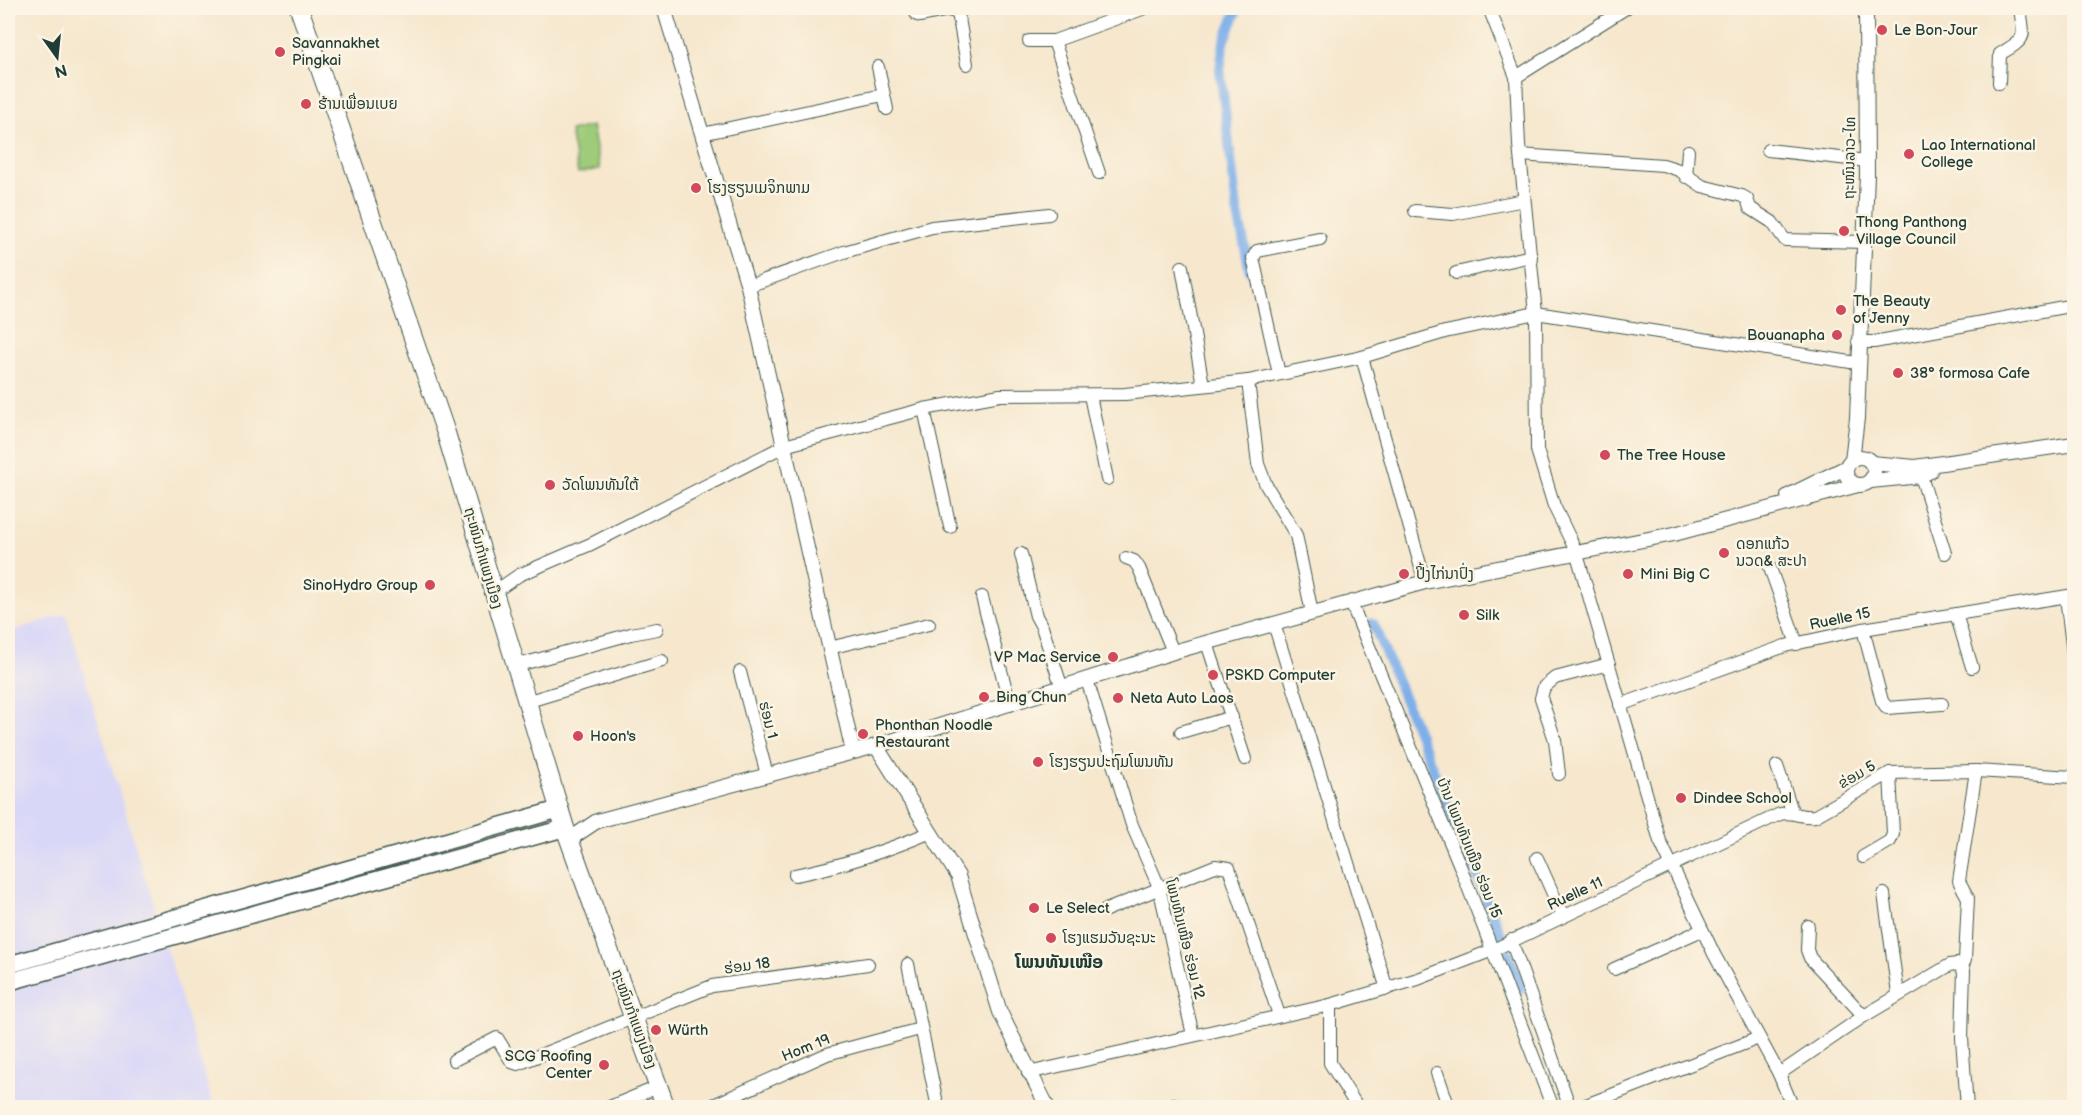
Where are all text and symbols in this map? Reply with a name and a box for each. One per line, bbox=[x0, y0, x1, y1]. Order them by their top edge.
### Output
place label: Le Bon-Jour bbox=[1894, 21, 1978, 40]
marker: Le Bon-Jour bbox=[1875, 23, 1889, 37]
north arrow bbox=[27, 27, 87, 87]
place label: Savannakhet Pingkai bbox=[292, 34, 380, 70]
marker: Savannakhet Pingkai bbox=[273, 45, 287, 59]
text: N bbox=[52, 59, 69, 81]
place label: ຮ້ານເພື່ອນເບຍ bbox=[318, 92, 398, 114]
marker: ຮ້ານເພື່ອນເບຍ bbox=[299, 97, 313, 111]
street label: ຖະໜົນລາວ-ໄທ bbox=[1840, 116, 1860, 200]
place label: Lao International College bbox=[1921, 136, 2036, 172]
marker: Lao International College bbox=[1902, 147, 1916, 161]
place label: ໂຮງຮຽນເມຈິກພາມ bbox=[707, 179, 810, 198]
marker: ໂຮງຮຽນເມຈິກພາມ bbox=[689, 181, 703, 195]
place label: Thong Panthong Village Council bbox=[1856, 213, 1967, 249]
marker: Thong Panthong Village Council bbox=[1837, 224, 1851, 238]
place label: The Beauty of Jenny bbox=[1853, 292, 1930, 328]
marker: The Beauty of Jenny bbox=[1834, 303, 1848, 317]
place label: Bouanapha bbox=[1747, 326, 1825, 345]
marker: Bouanapha bbox=[1830, 328, 1844, 342]
place label: 38° formosa Cafe bbox=[1910, 364, 2030, 383]
marker: 38° formosa Cafe bbox=[1891, 366, 1905, 380]
place label: The Tree House bbox=[1617, 446, 1726, 465]
marker: The Tree House bbox=[1598, 448, 1612, 462]
place label: ວັດໂພນທັນໃຕ້ bbox=[562, 476, 639, 495]
marker: ວັດໂພນທັນໃຕ້ bbox=[543, 478, 557, 492]
street label: ຖະໜົນກຳແພງເມືອງ bbox=[459, 505, 507, 611]
place label: ດອກແກ້ວ ນວດ& ສະປາ bbox=[1736, 535, 1807, 571]
marker: ດອກແກ້ວ ນວດ& ສະປາ bbox=[1717, 546, 1731, 560]
place label: ປີ້ງໄກ່ນາປົ່ງ bbox=[1415, 562, 1474, 584]
place label: Mini Big C bbox=[1640, 565, 1710, 584]
marker: ປີ້ງໄກ່ນາປົ່ງ bbox=[1397, 567, 1411, 581]
marker: Mini Big C bbox=[1621, 567, 1635, 581]
place label: SinoHydro Group bbox=[303, 576, 418, 595]
marker: SinoHydro Group bbox=[423, 578, 437, 592]
street label: Ruelle 15 bbox=[1808, 603, 1872, 635]
place label: Silk bbox=[1476, 606, 1500, 625]
marker: Silk bbox=[1457, 608, 1471, 622]
place label: VP Mac Service bbox=[994, 648, 1101, 667]
marker: VP Mac Service bbox=[1106, 650, 1120, 664]
place label: PSKD Computer bbox=[1225, 666, 1336, 685]
marker: PSKD Computer bbox=[1206, 668, 1220, 682]
place label: Bing Chun bbox=[996, 688, 1067, 707]
place label: Neta Auto Laos bbox=[1130, 689, 1234, 708]
marker: Bing Chun bbox=[977, 690, 991, 704]
marker: Neta Auto Laos bbox=[1111, 691, 1125, 705]
street label: ຮ່ອມ 1 bbox=[754, 699, 782, 741]
place label: Phonthan Noodle Restaurant bbox=[875, 716, 993, 752]
place label: Hoon's bbox=[590, 727, 637, 746]
marker: Phonthan Noodle Restaurant bbox=[856, 727, 870, 741]
marker: Hoon's bbox=[571, 729, 585, 743]
place label: ໂຮງຮຽນປະຖົມໂພນທັນ bbox=[1049, 753, 1174, 772]
marker: ໂຮງຮຽນປະຖົມໂພນທັນ bbox=[1031, 755, 1045, 769]
street label: ຂ່ອມ 5 bbox=[1835, 757, 1879, 793]
street label: ບ້ານ ໂພນທັນເໜືອ ຮ່ອມ 15 bbox=[1432, 775, 1506, 921]
place label: Dindee School bbox=[1693, 789, 1792, 808]
marker: Dindee School bbox=[1674, 791, 1688, 805]
street label: Ruelle 11 bbox=[1544, 873, 1606, 915]
street label: ໂພນທັນເໜືອ ຮ່ອມ 12 bbox=[1161, 876, 1209, 1001]
place label: Le Select bbox=[1046, 899, 1110, 918]
marker: Le Select bbox=[1027, 901, 1041, 915]
place label: ໂຮງແຮມວັນຊະນະ bbox=[1062, 929, 1156, 948]
marker: ໂຮງແຮມວັນຊະນະ bbox=[1044, 931, 1058, 945]
district label: ໂພນທັນເໜືອ bbox=[1014, 952, 1103, 973]
street label: ຮ່ອມ 18 bbox=[723, 953, 772, 979]
street label: ຖະໜົນກຳແພງເມືອງ bbox=[607, 966, 661, 1072]
place label: Würth bbox=[668, 1021, 708, 1040]
marker: Würth bbox=[649, 1023, 663, 1037]
street label: Hom 19 bbox=[779, 1030, 833, 1066]
place label: SCG Roofing Center bbox=[505, 1047, 593, 1083]
marker: SCG Roofing Center bbox=[597, 1058, 611, 1072]

